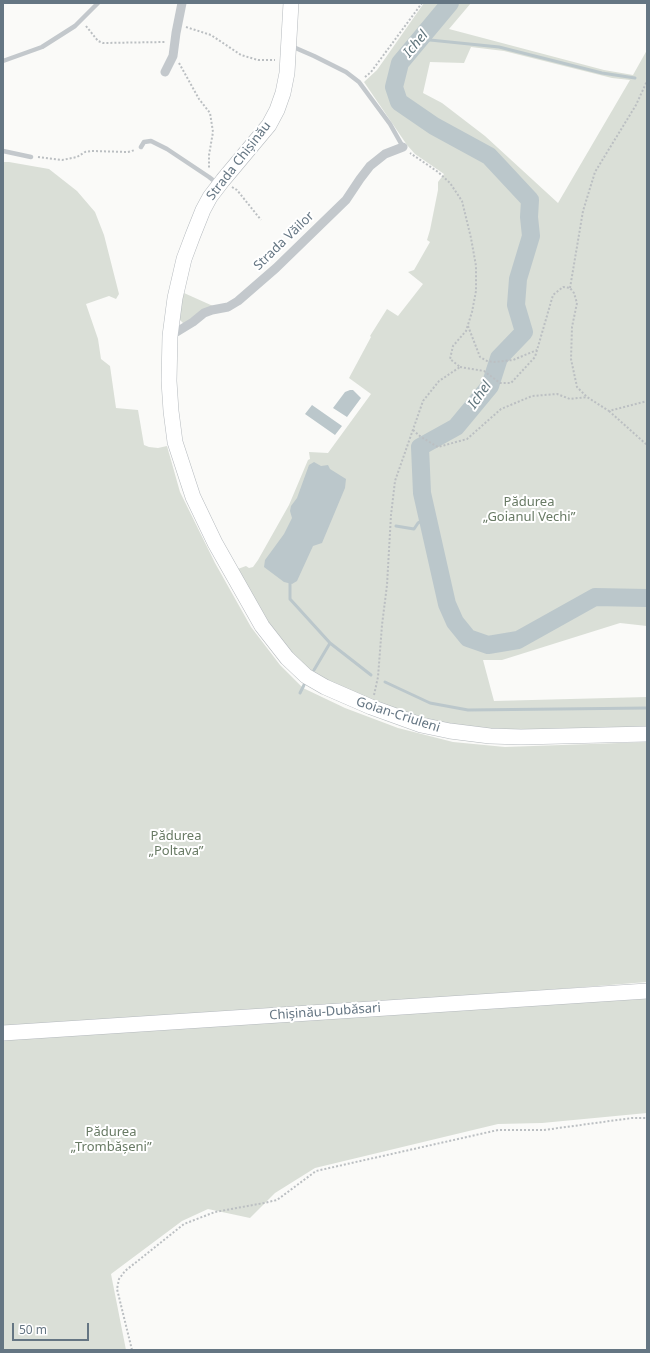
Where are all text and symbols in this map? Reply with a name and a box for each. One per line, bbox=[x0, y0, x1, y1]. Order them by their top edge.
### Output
water label: Ichel bbox=[400, 27, 432, 61]
street label: Strada Chișinău bbox=[203, 119, 275, 203]
street label: Strada Văilor bbox=[251, 208, 317, 274]
water label: Ichel bbox=[465, 378, 495, 412]
park label: Pădurea „Goianul Vechi” bbox=[483, 494, 575, 525]
street label: Goian-Criuleni bbox=[354, 694, 442, 736]
park label: Pădurea „Poltava” bbox=[149, 828, 203, 859]
street label: Chișinău-Dubăsari bbox=[269, 1000, 381, 1024]
park label: Pădurea „Trombășeni” bbox=[70, 1124, 152, 1155]
scale bar bbox=[14, 1315, 91, 1341]
text: 50 m bbox=[19, 1321, 47, 1338]

